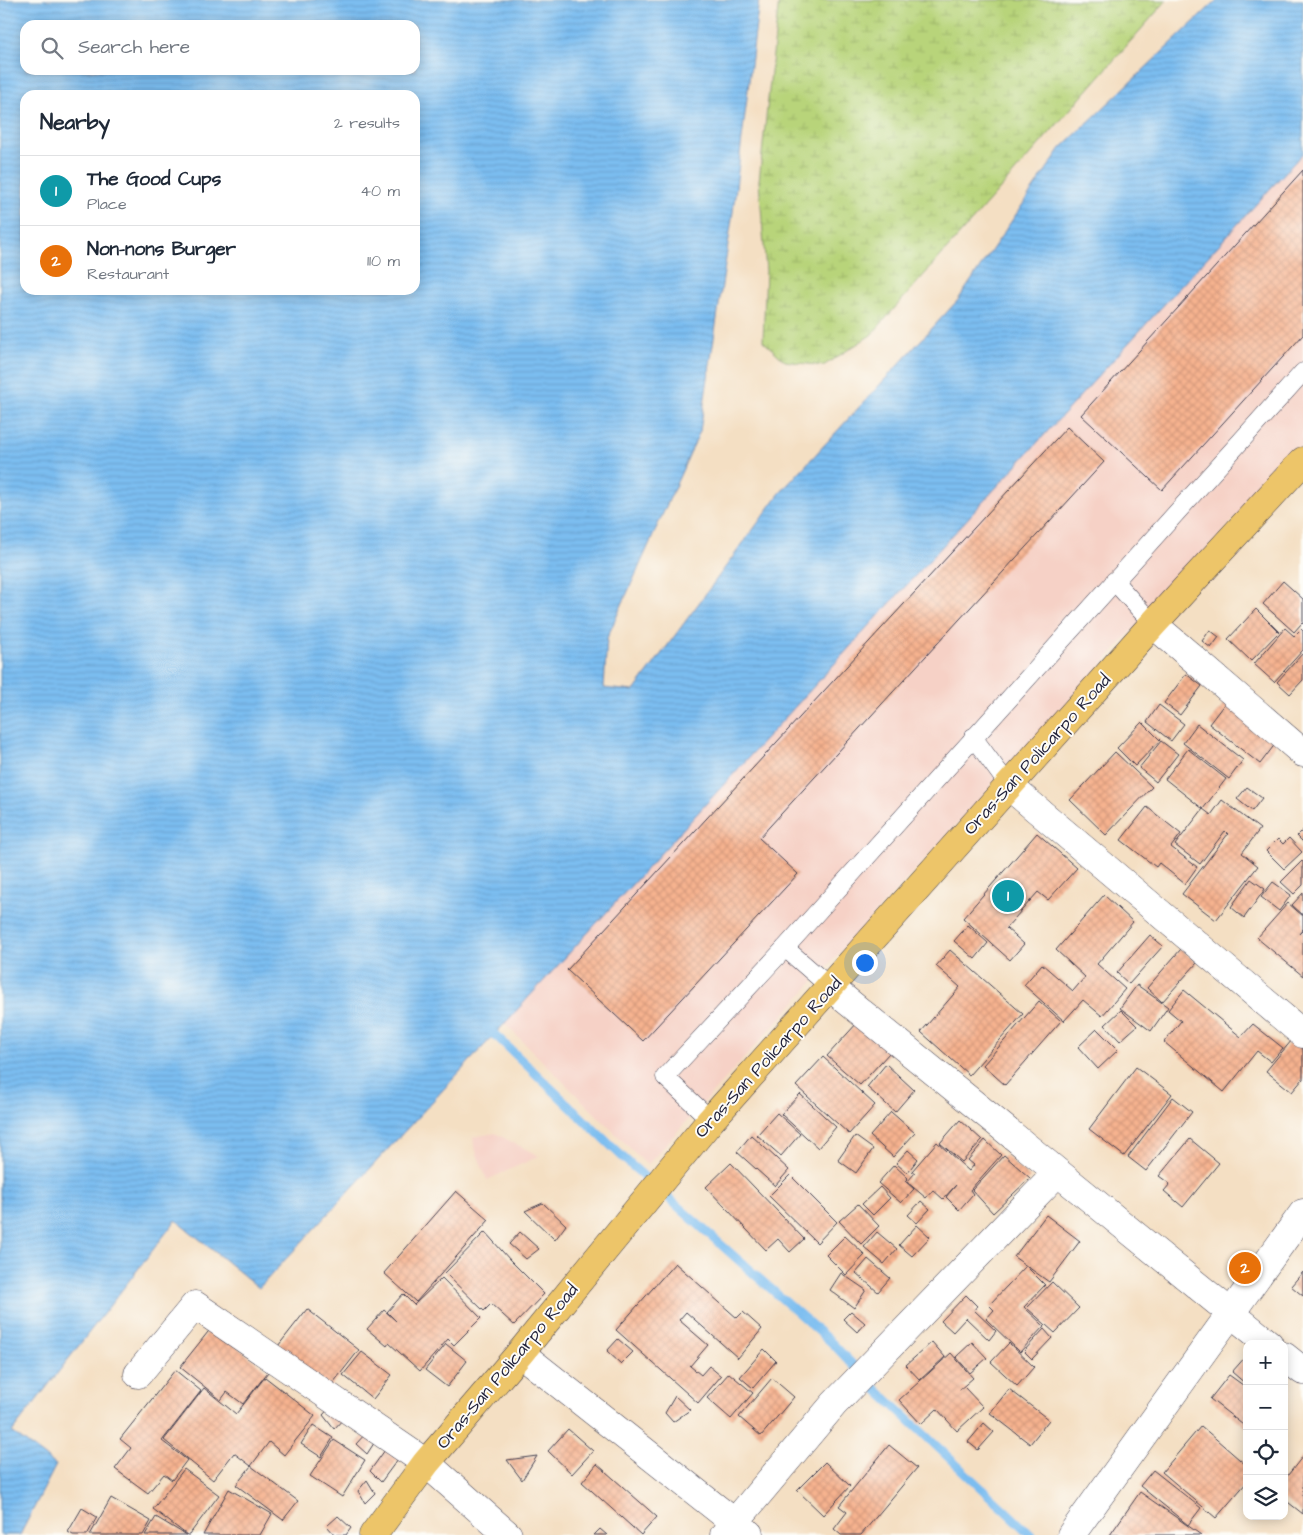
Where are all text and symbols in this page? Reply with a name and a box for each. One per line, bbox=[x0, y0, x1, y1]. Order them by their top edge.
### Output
search box bbox=[20, 20, 420, 75]
icon: search bbox=[38, 34, 66, 62]
text: Search here bbox=[78, 34, 190, 61]
text: Nearby bbox=[40, 108, 110, 137]
text: 2 results bbox=[334, 112, 400, 134]
text: The Good Cups bbox=[87, 166, 221, 193]
text: 1 bbox=[55, 180, 57, 202]
text: 40 m bbox=[360, 180, 400, 202]
text: Place bbox=[87, 193, 127, 215]
text: Non-nons Burger bbox=[87, 236, 236, 263]
text: 2 bbox=[51, 250, 61, 272]
text: 110 m bbox=[367, 250, 400, 272]
text: Restaurant bbox=[87, 263, 169, 285]
street label: Oras-San Policarpo Road bbox=[958, 668, 1117, 840]
pin: 1 bbox=[992, 877, 1024, 915]
your location bbox=[852, 950, 878, 976]
street label: Oras-San Policarpo Road bbox=[689, 971, 848, 1143]
pin: 2 bbox=[1229, 1249, 1261, 1287]
street label: Oras-San Policarpo Road bbox=[431, 1278, 584, 1454]
map controls bbox=[1243, 1340, 1288, 1520]
button: + bbox=[1243, 1340, 1288, 1385]
button: − bbox=[1243, 1385, 1288, 1430]
button: locate bbox=[1243, 1430, 1288, 1475]
button: layers bbox=[1243, 1475, 1288, 1520]

